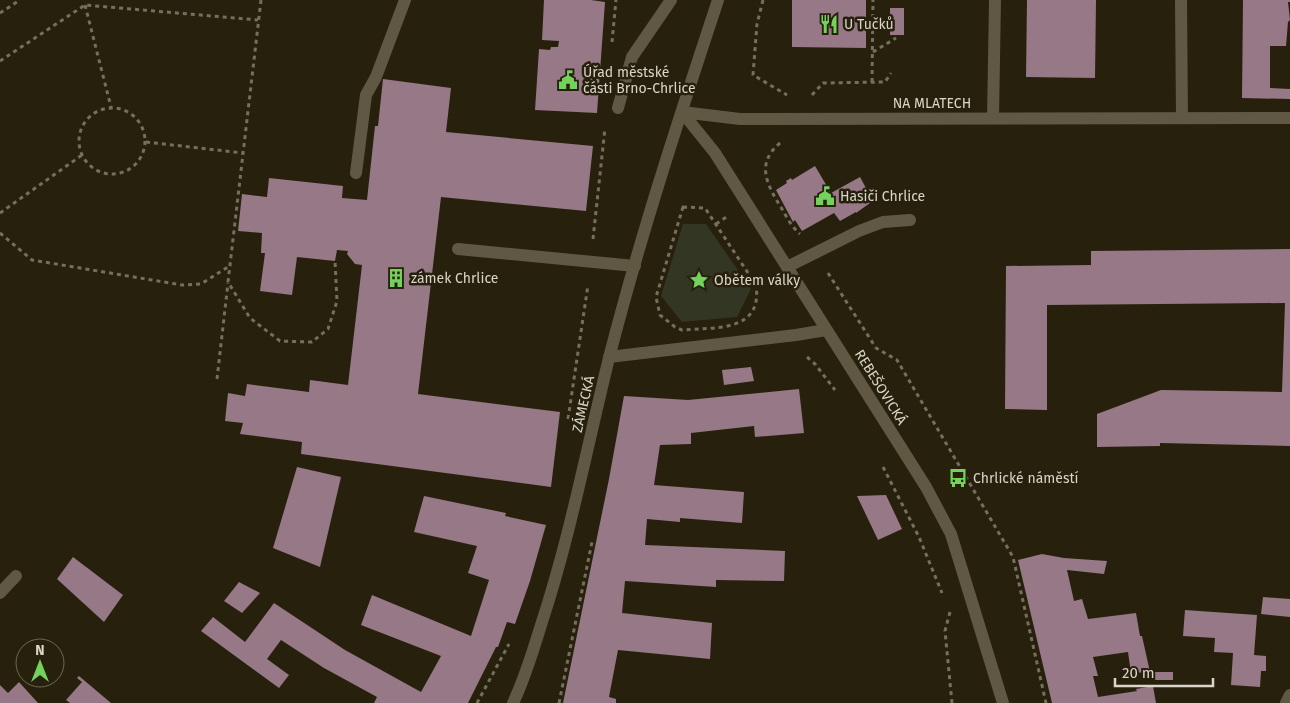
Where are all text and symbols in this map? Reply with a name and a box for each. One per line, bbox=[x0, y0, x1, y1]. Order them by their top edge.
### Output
restaurant icon: U Tučků bbox=[818, 13, 840, 35]
place label: U Tučků bbox=[844, 16, 894, 33]
place label: Úřad městské části Brno-Chrlice bbox=[583, 63, 696, 97]
public building icon: Úřad městské části Brno-Chrlice bbox=[557, 69, 579, 91]
street label: NA MLATECH bbox=[893, 95, 971, 112]
public building icon: Hasiči Chrlice bbox=[814, 185, 836, 207]
place label: Hasiči Chrlice bbox=[840, 188, 925, 205]
building icon: zámek Chrlice bbox=[385, 267, 407, 289]
place icon: Obětem války bbox=[688, 269, 710, 291]
place label: zámek Chrlice bbox=[411, 270, 498, 287]
place label: Obětem války bbox=[714, 272, 800, 289]
street label: REBEŠOVICKÁ bbox=[851, 346, 911, 428]
street label: ZÁMECKÁ bbox=[568, 374, 598, 434]
bus stop icon: Chrlické náměstí bbox=[947, 467, 969, 489]
place label: Chrlické náměstí bbox=[973, 470, 1078, 487]
north arrow bbox=[15, 638, 65, 688]
text: N bbox=[35, 642, 45, 659]
scale bar bbox=[1115, 656, 1212, 688]
text: 20 m bbox=[1122, 664, 1155, 682]

